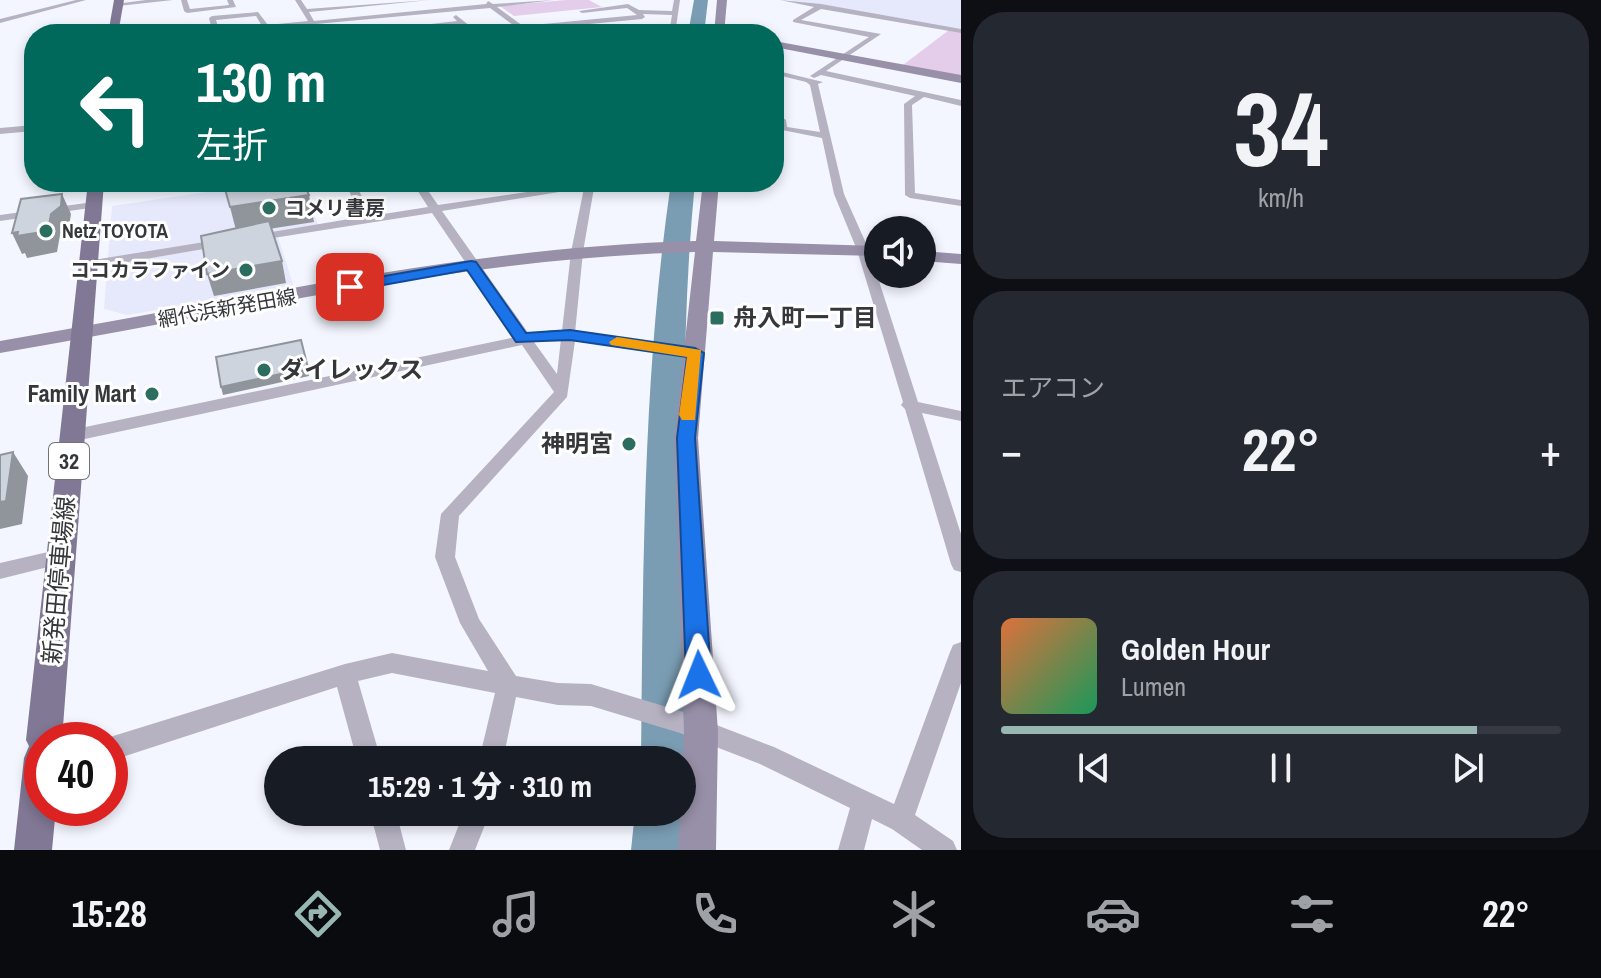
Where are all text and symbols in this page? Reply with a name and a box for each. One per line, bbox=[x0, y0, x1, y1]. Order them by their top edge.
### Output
text: 130 m bbox=[196, 44, 326, 119]
icon: left bbox=[64, 56, 168, 160]
text: 34 bbox=[1234, 58, 1328, 198]
text: 左折 bbox=[196, 121, 268, 169]
text: km/h bbox=[1258, 180, 1304, 215]
place label: コメリ書房 bbox=[285, 194, 385, 221]
marker: コメリ書房 bbox=[260, 199, 278, 217]
map controls bbox=[864, 216, 936, 288]
button: sound bbox=[864, 216, 936, 288]
place label: Netz TOYOTA bbox=[62, 217, 168, 244]
marker: Netz TOYOTA bbox=[37, 222, 55, 240]
pin bbox=[316, 253, 384, 321]
place label: ココカラファイン bbox=[70, 256, 230, 283]
marker: ココカラファイン bbox=[237, 261, 255, 279]
icon: arrive bbox=[328, 265, 372, 309]
street label: 網代浜新発田線 bbox=[156, 282, 298, 333]
place label: 舟入町一丁目 bbox=[733, 301, 877, 333]
marker: 舟入町一丁目 bbox=[708, 309, 726, 327]
place label: ダイレックス bbox=[280, 353, 423, 385]
marker: ダイレックス bbox=[255, 361, 273, 379]
text: エアコン bbox=[1001, 370, 1105, 405]
place label: Family Mart bbox=[28, 377, 136, 409]
marker: Family Mart bbox=[143, 385, 161, 403]
text: 22° bbox=[1242, 409, 1320, 490]
text: − bbox=[1001, 420, 1022, 480]
text: + bbox=[1540, 420, 1561, 480]
place label: 神明宮 bbox=[541, 427, 613, 459]
marker: 神明宮 bbox=[620, 435, 638, 453]
road number: 32 bbox=[49, 443, 89, 479]
street label: 新発田停車場線 bbox=[35, 495, 81, 665]
text: Golden Hour bbox=[1121, 629, 1270, 669]
position arrow bbox=[657, 633, 741, 717]
text: Lumen bbox=[1121, 669, 1186, 704]
speed limit sign: 40 bbox=[24, 722, 128, 826]
icon: previous bbox=[1072, 746, 1116, 790]
icon: pause bbox=[1259, 746, 1303, 790]
icon: next bbox=[1446, 746, 1490, 790]
text: 15:29 · 1 分 · 310 m bbox=[368, 766, 592, 806]
icon: directions bbox=[290, 886, 346, 942]
icon: music bbox=[488, 886, 544, 942]
icon: phone bbox=[687, 886, 743, 942]
icon: climate bbox=[886, 886, 942, 942]
icon: car bbox=[1085, 886, 1141, 942]
icon: filters bbox=[1284, 886, 1340, 942]
text: 15:28 bbox=[71, 890, 147, 938]
text: 22° bbox=[1482, 890, 1530, 938]

